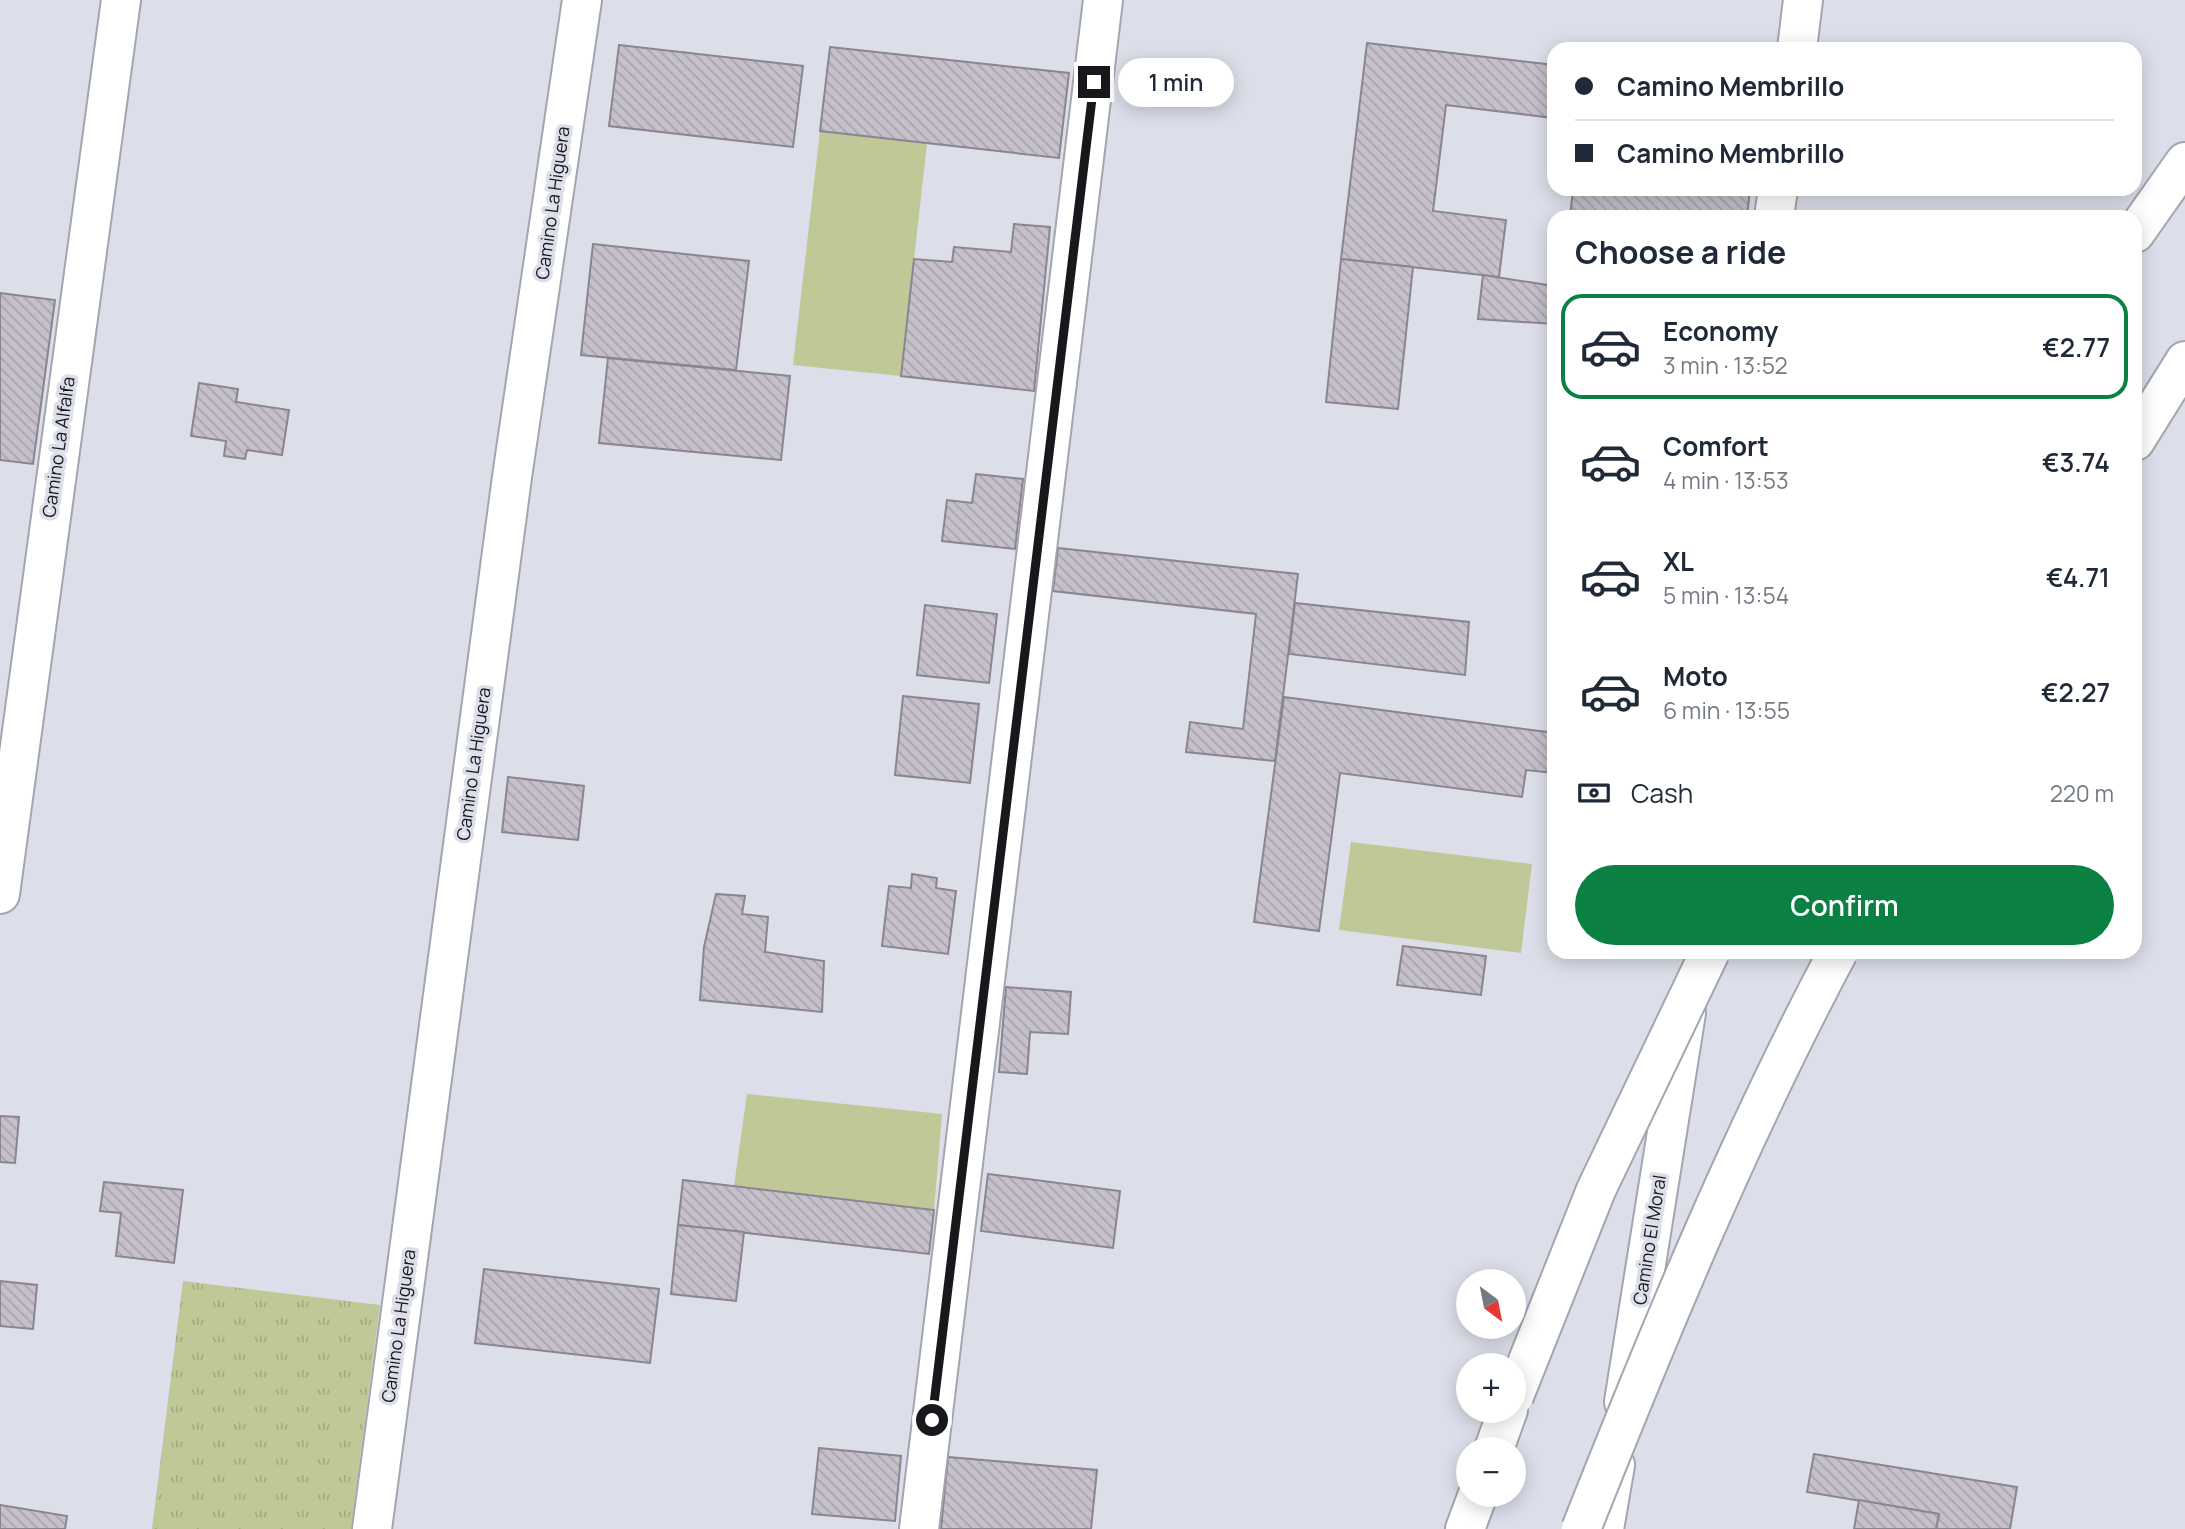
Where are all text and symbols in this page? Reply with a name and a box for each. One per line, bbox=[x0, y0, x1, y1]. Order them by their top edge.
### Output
callout: 1 min bbox=[1118, 57, 1234, 106]
route end bbox=[1078, 66, 1110, 98]
text: 1 min bbox=[1149, 66, 1203, 98]
text: Camino Membrillo bbox=[1617, 68, 1844, 104]
street label: Camino La Higuera bbox=[529, 125, 575, 281]
text: Camino Membrillo bbox=[1617, 135, 1844, 171]
text: Choose a ride bbox=[1575, 230, 1786, 274]
text: Economy bbox=[1663, 313, 1778, 349]
icon: car bbox=[1579, 315, 1642, 378]
text: €2.77 bbox=[2042, 329, 2110, 365]
text: 3 min · 13:52 bbox=[1663, 349, 1788, 381]
street label: Camino La Alfalfa bbox=[36, 375, 80, 519]
text: Comfort bbox=[1663, 428, 1769, 464]
icon: car bbox=[1579, 430, 1642, 493]
text: €3.74 bbox=[2042, 444, 2110, 480]
text: 4 min · 13:53 bbox=[1663, 464, 1789, 496]
text: XL bbox=[1663, 543, 1694, 579]
icon: car bbox=[1579, 545, 1642, 608]
text: €4.71 bbox=[2046, 559, 2110, 595]
text: 5 min · 13:54 bbox=[1663, 579, 1789, 611]
text: Moto bbox=[1663, 658, 1728, 694]
icon: car bbox=[1579, 660, 1642, 723]
text: €2.27 bbox=[2041, 674, 2110, 710]
street label: Camino La Higuera bbox=[450, 686, 496, 842]
text: 6 min · 13:55 bbox=[1663, 694, 1790, 726]
icon: cash bbox=[1575, 774, 1613, 812]
text: Cash bbox=[1631, 775, 1693, 811]
text: 220 m bbox=[2050, 777, 2114, 809]
button: Confirm bbox=[1575, 865, 2114, 945]
street label: Camino El Moral bbox=[1627, 1173, 1671, 1307]
street label: Camino La Higuera bbox=[375, 1248, 421, 1404]
north arrow bbox=[1456, 1269, 1526, 1339]
map controls bbox=[1456, 1269, 1526, 1507]
button: + bbox=[1456, 1353, 1526, 1423]
route start bbox=[916, 1404, 948, 1436]
button: − bbox=[1456, 1437, 1526, 1507]

